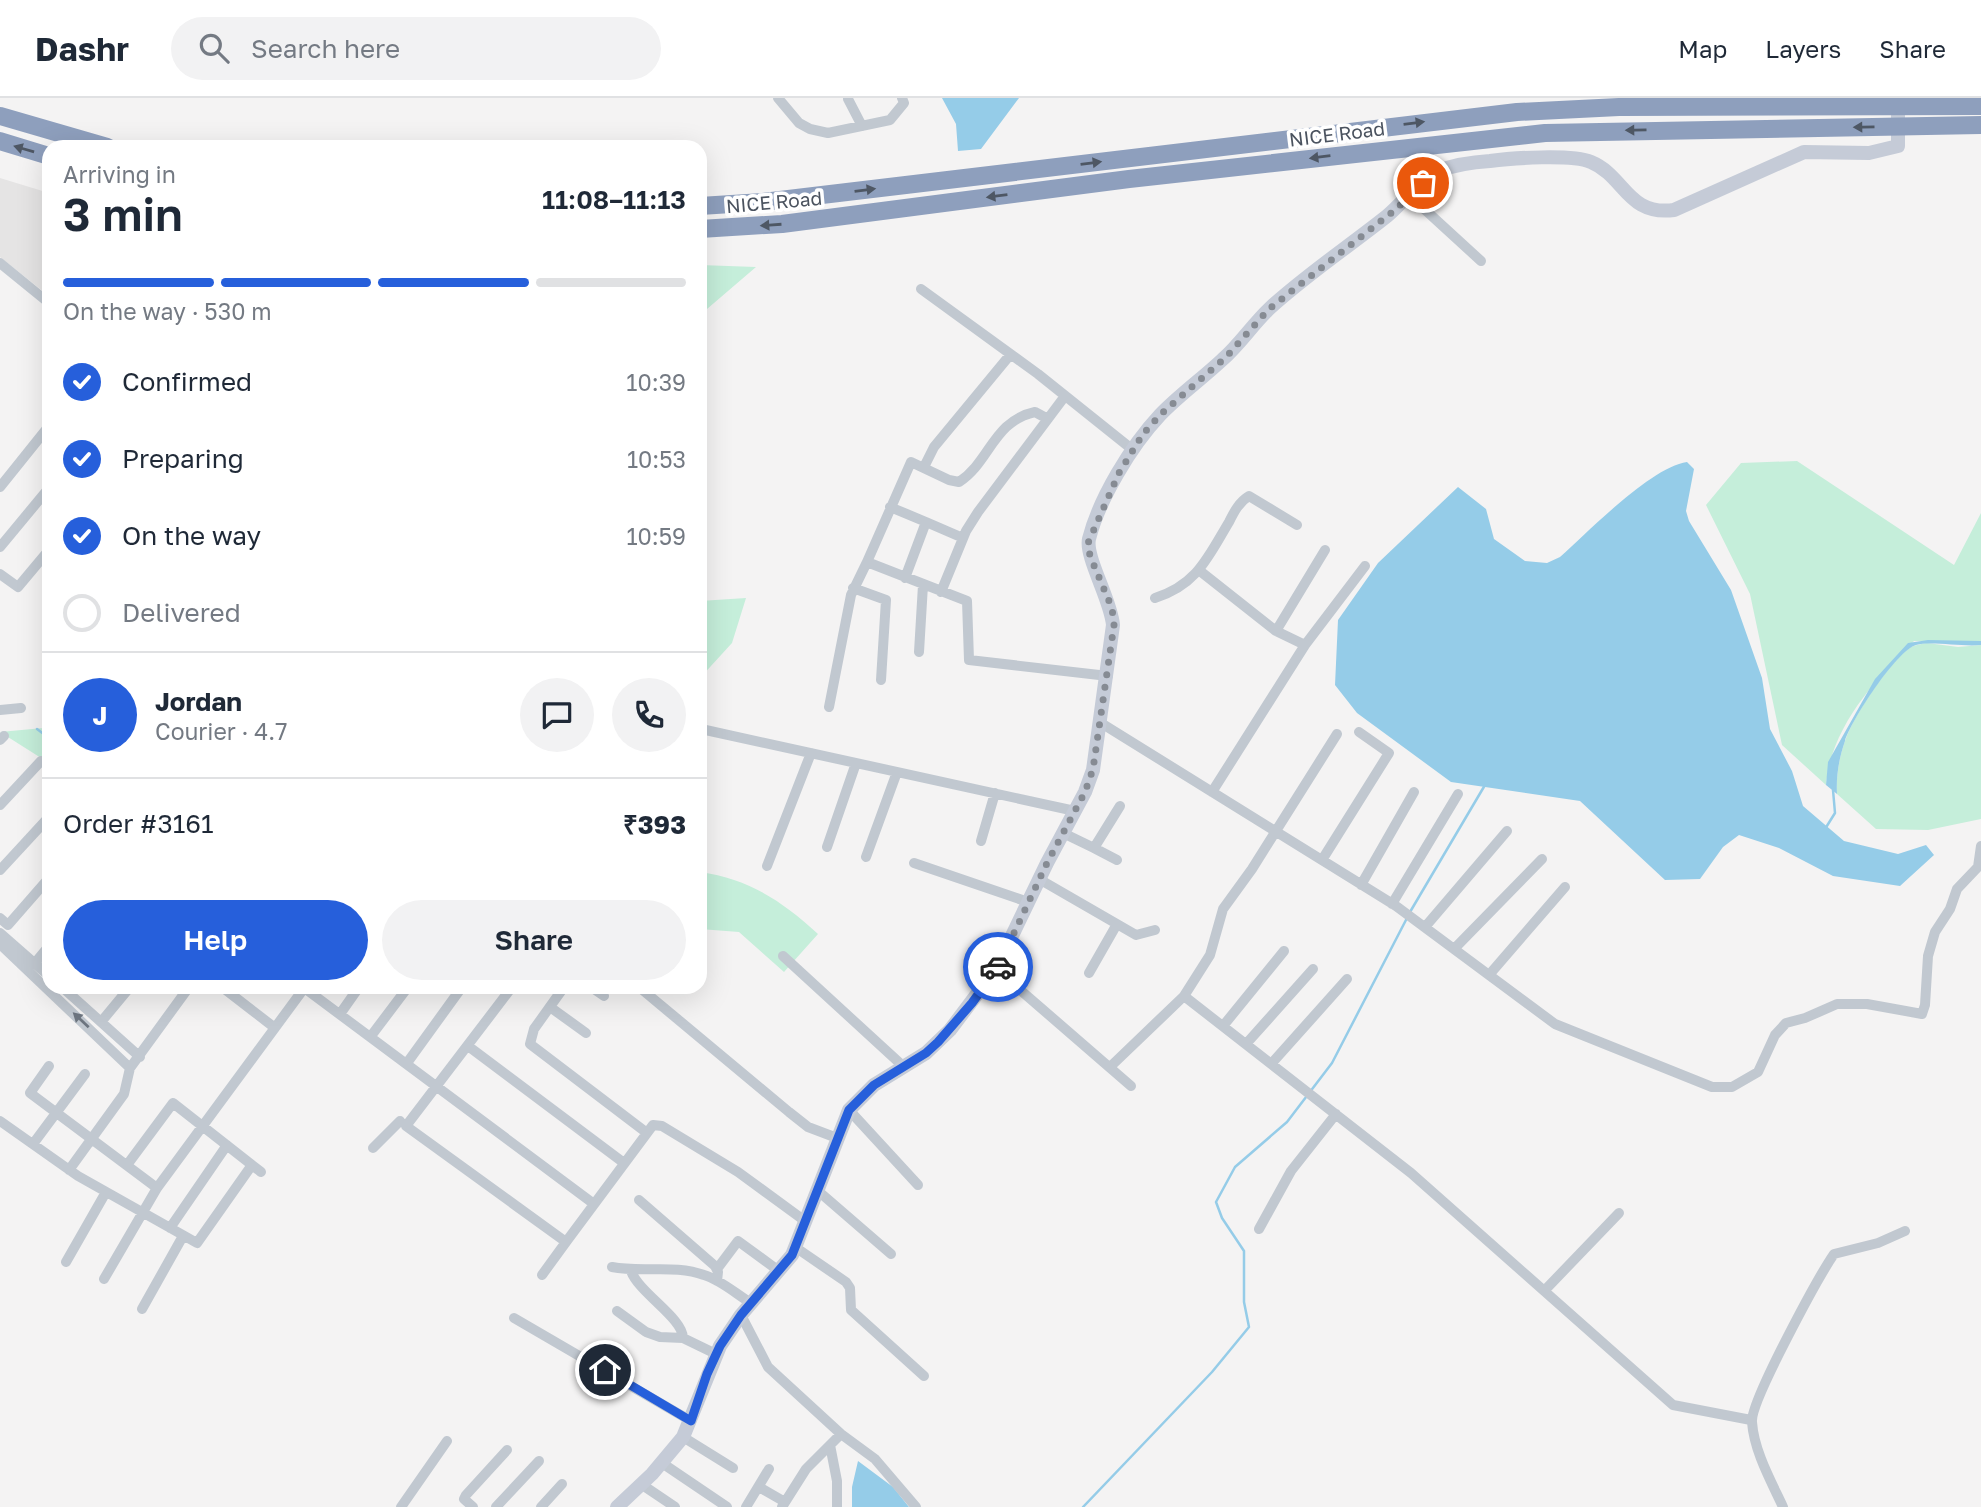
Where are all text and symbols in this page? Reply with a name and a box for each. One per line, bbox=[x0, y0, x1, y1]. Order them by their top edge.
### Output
search box bbox=[171, 17, 661, 80]
text: Dashr bbox=[35, 29, 129, 68]
icon: search bbox=[195, 29, 233, 67]
text: Search here bbox=[251, 33, 400, 64]
text: Map bbox=[1678, 34, 1727, 63]
text: Layers bbox=[1765, 34, 1841, 63]
text: Share bbox=[1879, 34, 1946, 63]
street label: NICE Road bbox=[1288, 116, 1386, 151]
one-way arrow bbox=[1404, 118, 1426, 129]
one-way arrow bbox=[1853, 121, 1875, 133]
one-way arrow bbox=[1625, 124, 1647, 135]
one-way arrow bbox=[14, 143, 35, 153]
one-way arrow bbox=[1309, 152, 1331, 163]
pin bbox=[1393, 153, 1453, 213]
one-way arrow bbox=[1080, 157, 1102, 168]
text: Arriving in bbox=[63, 160, 176, 188]
icon: bag bbox=[1404, 164, 1442, 202]
text: 11:08–11:13 bbox=[542, 184, 686, 215]
one-way arrow bbox=[855, 185, 877, 196]
text: 3 min bbox=[63, 186, 183, 241]
street label: NICE Road bbox=[725, 186, 823, 217]
one-way arrow bbox=[986, 191, 1008, 202]
one-way arrow bbox=[760, 220, 782, 231]
text: On the way · 530 m bbox=[63, 297, 272, 325]
icon: check bbox=[63, 363, 101, 401]
text: Confirmed bbox=[122, 366, 252, 397]
text: 10:39 bbox=[626, 368, 686, 396]
icon: check bbox=[63, 440, 101, 478]
text: Preparing bbox=[122, 443, 244, 474]
text: 10:53 bbox=[627, 445, 686, 473]
icon: check bbox=[63, 517, 101, 555]
text: On the way bbox=[122, 520, 261, 551]
text: 10:59 bbox=[626, 522, 686, 550]
text: Delivered bbox=[122, 597, 241, 628]
button: chat bbox=[520, 678, 594, 752]
button: phone bbox=[612, 678, 686, 752]
text: Jordan bbox=[155, 686, 242, 717]
text: J bbox=[93, 700, 107, 731]
text: Courier · 4.7 bbox=[155, 717, 287, 745]
text: Order #3161 bbox=[63, 808, 214, 839]
text: ₹393 bbox=[623, 809, 686, 840]
button: Help bbox=[63, 900, 368, 980]
button: Share bbox=[382, 900, 686, 980]
courier bbox=[963, 932, 1033, 1002]
icon: car bbox=[979, 948, 1017, 986]
one-way arrow bbox=[73, 1012, 90, 1029]
pin bbox=[575, 1340, 635, 1400]
icon: home bbox=[586, 1351, 624, 1389]

